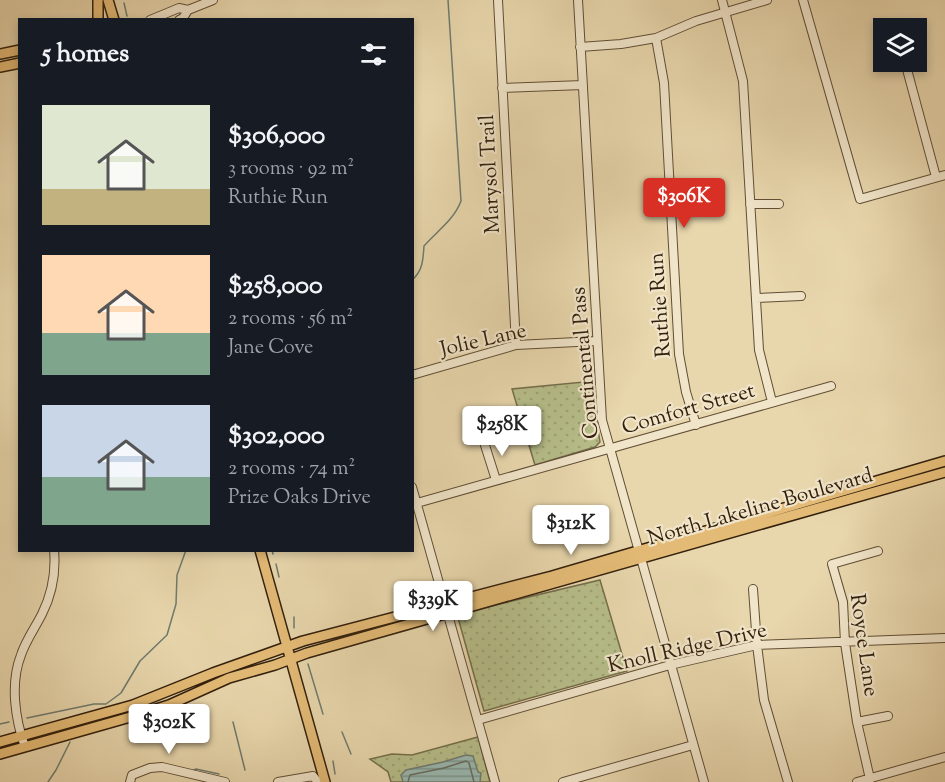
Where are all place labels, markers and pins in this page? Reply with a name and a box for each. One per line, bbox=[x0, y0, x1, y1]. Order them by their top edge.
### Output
pin: $306K bbox=[642, 178, 726, 229]
pin: $258K bbox=[460, 406, 544, 457]
pin: $312K bbox=[529, 505, 613, 556]
pin: $339K bbox=[391, 581, 475, 632]
pin: $302K bbox=[127, 704, 211, 755]

